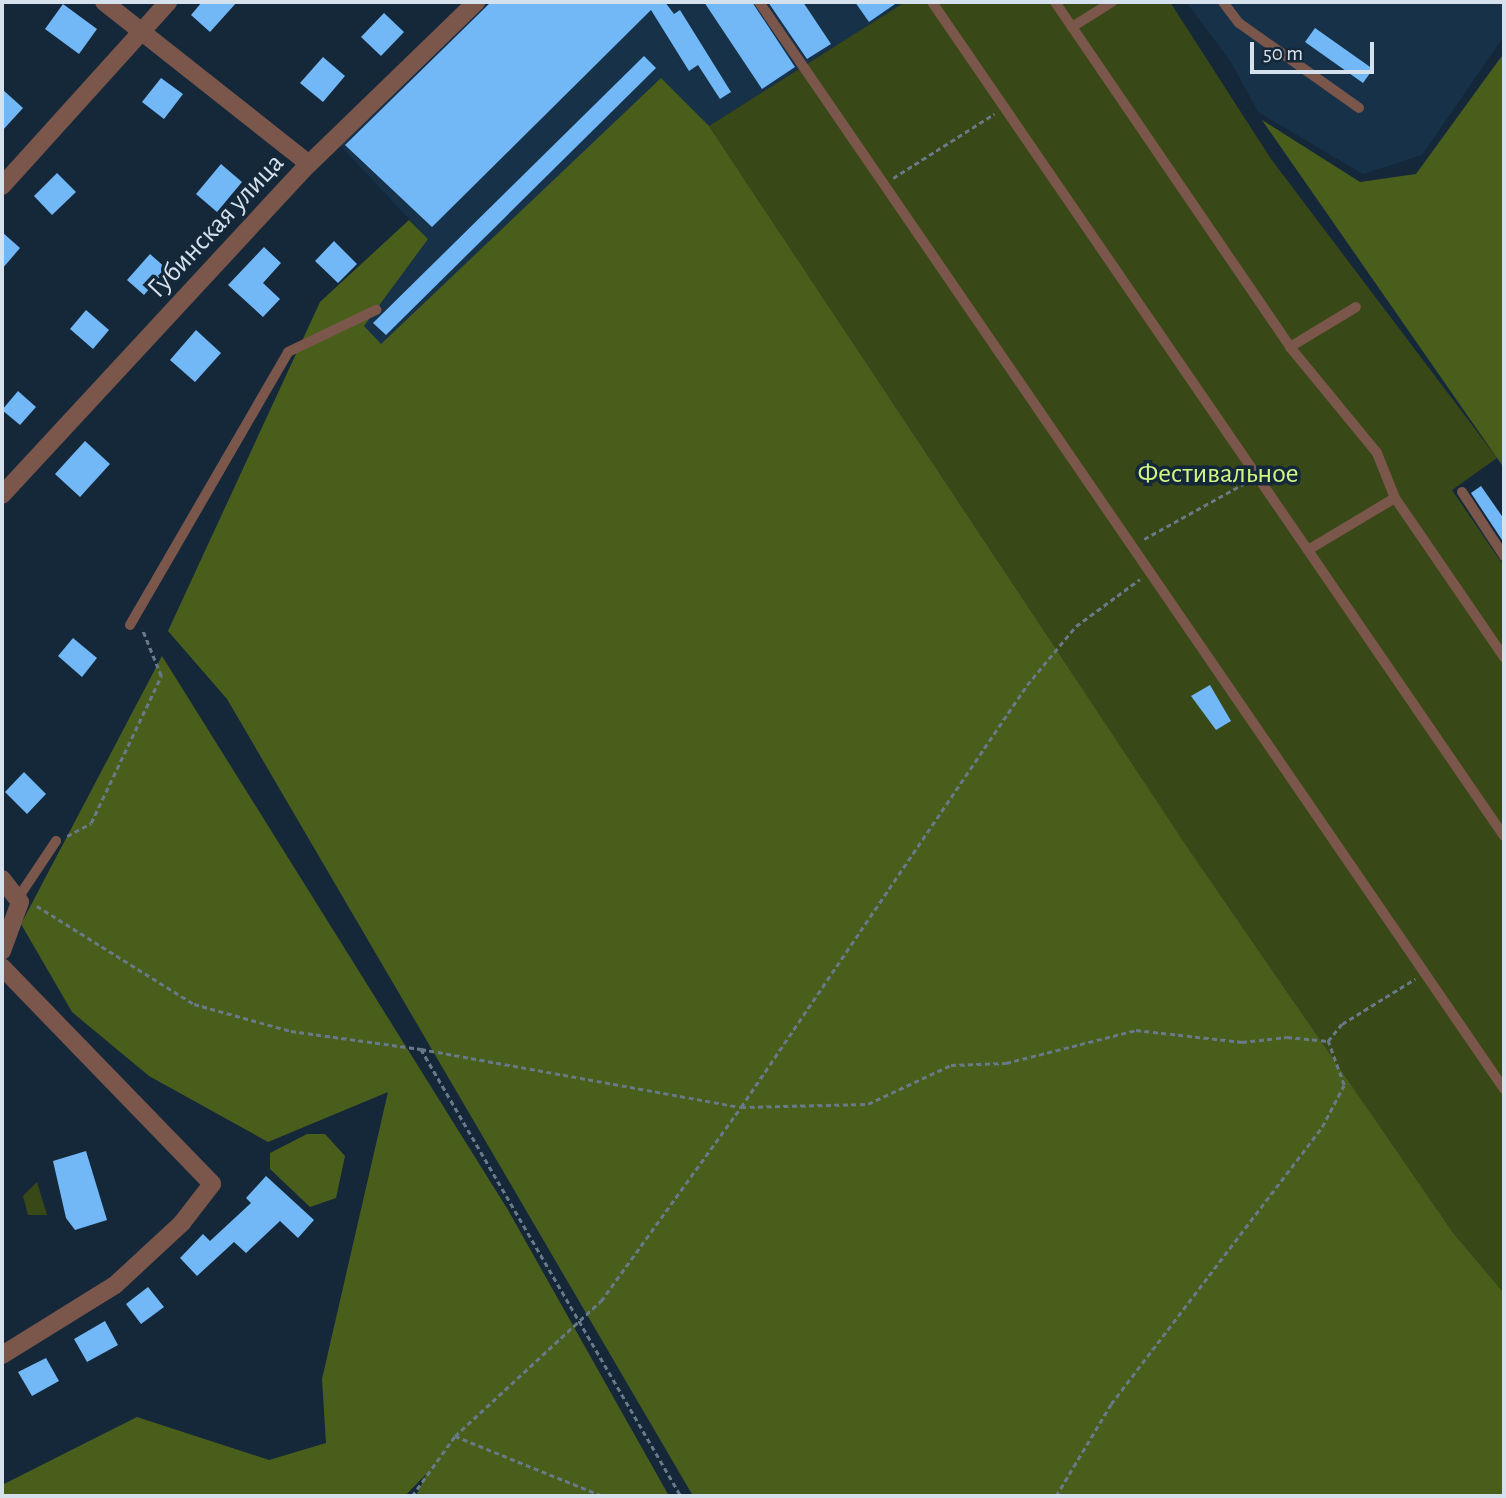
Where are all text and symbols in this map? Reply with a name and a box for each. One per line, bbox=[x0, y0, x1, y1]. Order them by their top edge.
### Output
scale bar bbox=[1254, 28, 1378, 72]
text: 50 m bbox=[1263, 43, 1303, 64]
street label: Губинская улица bbox=[141, 147, 291, 305]
park label: Фестивальное bbox=[1137, 457, 1299, 491]

